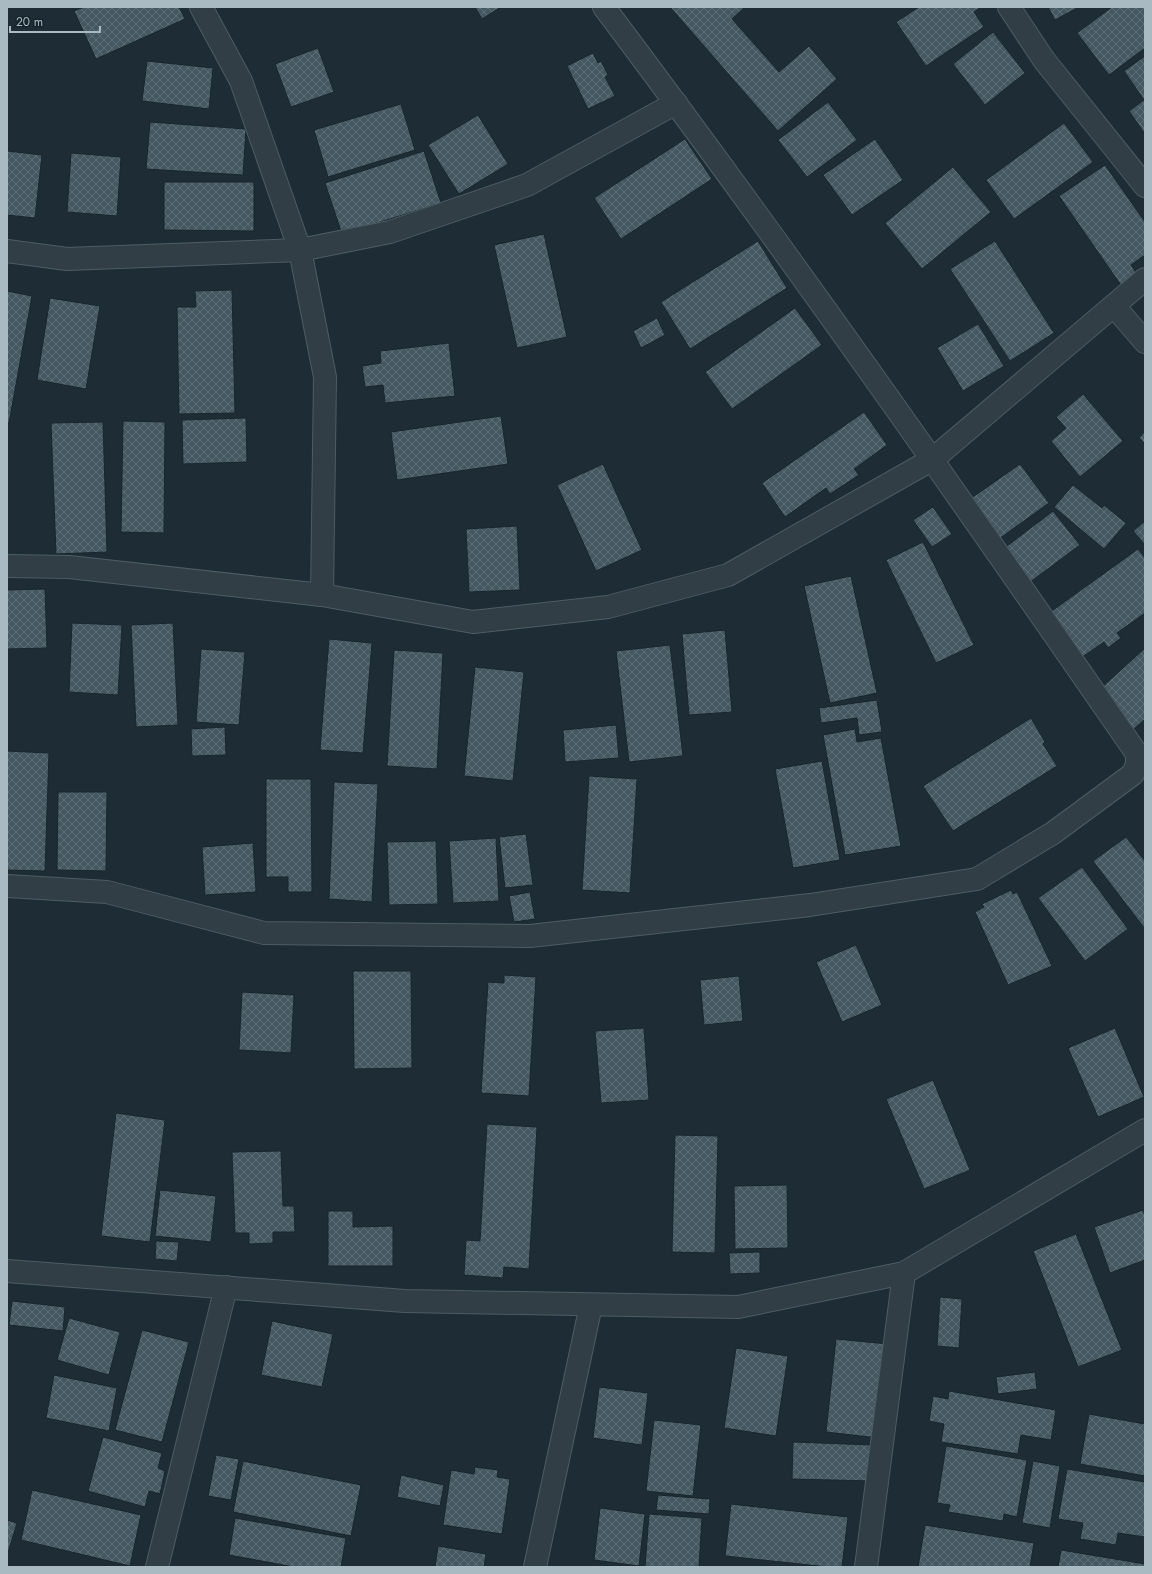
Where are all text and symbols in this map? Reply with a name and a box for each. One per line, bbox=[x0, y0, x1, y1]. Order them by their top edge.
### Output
scale bar bbox=[10, 8, 100, 34]
text: 20 m bbox=[16, 13, 43, 31]

